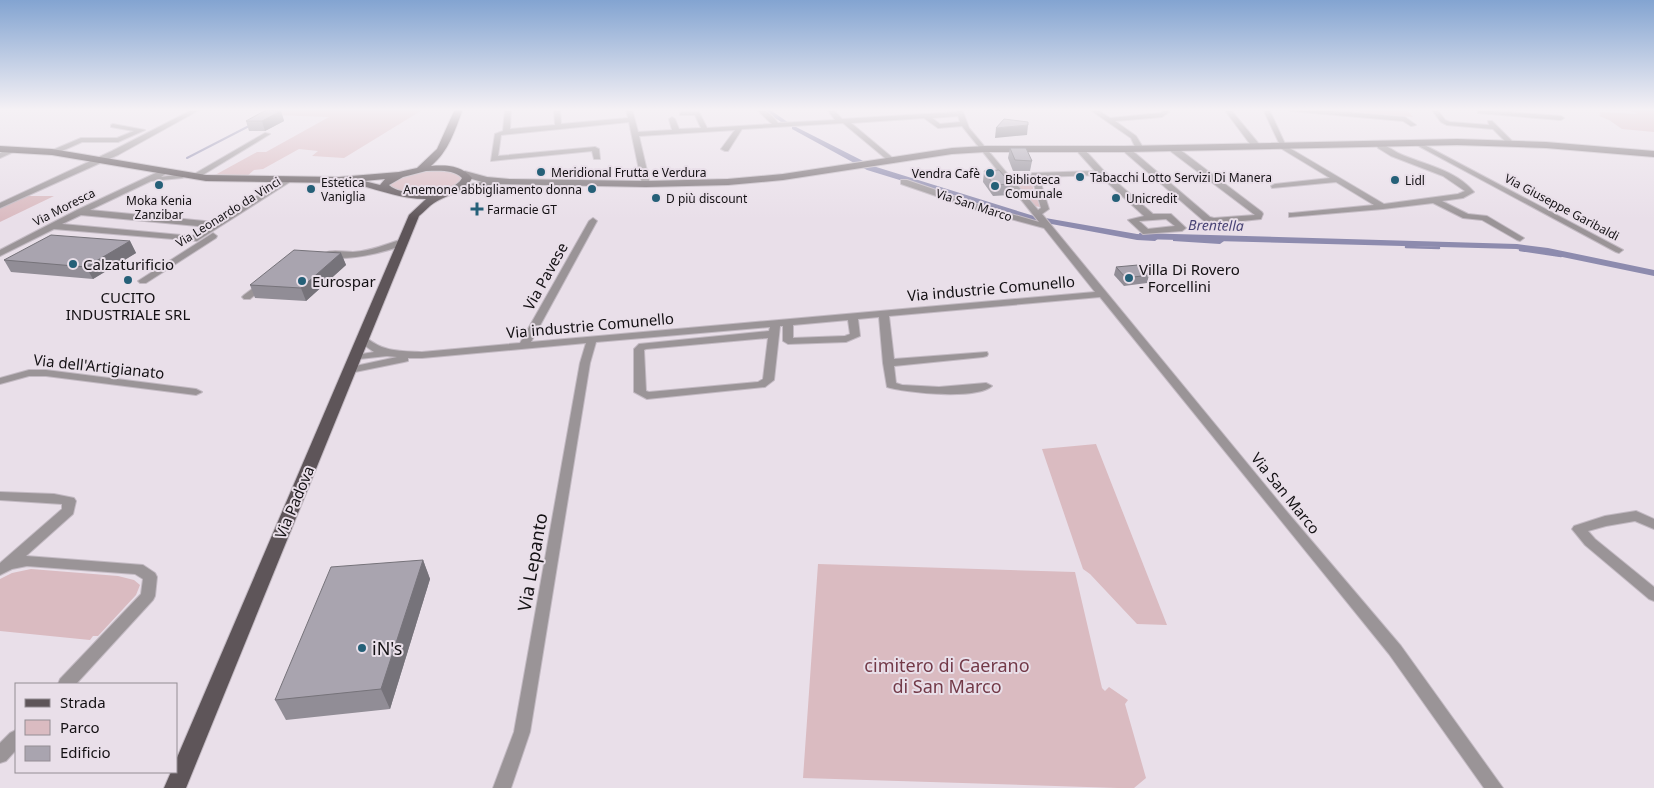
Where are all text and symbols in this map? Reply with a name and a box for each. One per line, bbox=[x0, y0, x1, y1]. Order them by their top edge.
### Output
place label: Meridional Frutta e Verdura bbox=[551, 164, 707, 181]
place label: Vendra Cafè bbox=[912, 165, 980, 182]
marker: Meridional Frutta e Verdura bbox=[535, 166, 547, 178]
marker: Vendra Cafè bbox=[984, 167, 996, 179]
place label: Tabacchi Lotto Servizi Di Manera bbox=[1090, 169, 1272, 186]
street label: Via Giuseppe Garibaldi bbox=[1502, 170, 1622, 244]
place label: Biblioteca Comunale bbox=[1005, 171, 1063, 202]
marker: Tabacchi Lotto Servizi Di Manera bbox=[1074, 171, 1086, 183]
place label: Lidl bbox=[1405, 172, 1425, 189]
street label: Via Leonardo da Vinci bbox=[172, 173, 284, 251]
place label: Estetica Vaniglia bbox=[321, 174, 366, 205]
marker: Lidl bbox=[1389, 174, 1401, 186]
marker: Moka Kenia Zanzibar bbox=[153, 179, 165, 191]
marker: Biblioteca Comunale bbox=[989, 180, 1001, 192]
place label: Anemone abbigliamento donna bbox=[403, 181, 582, 198]
marker: Estetica Vaniglia bbox=[305, 183, 317, 195]
marker: Anemone abbigliamento donna bbox=[586, 183, 598, 195]
street label: Via Moresca bbox=[30, 184, 98, 230]
street label: Via San Marco bbox=[934, 185, 1014, 225]
place label: D più discount bbox=[666, 190, 748, 207]
place label: Unicredit bbox=[1126, 190, 1178, 207]
place label: Moka Kenia Zanzibar bbox=[126, 192, 192, 223]
marker: D più discount bbox=[650, 192, 662, 204]
marker: Unicredit bbox=[1110, 192, 1122, 204]
place label: Farmacie GT bbox=[487, 201, 557, 218]
marker: Farmacie GT bbox=[471, 203, 483, 215]
water label: Brentella bbox=[1188, 215, 1244, 235]
street label: Via Pavese bbox=[518, 239, 572, 313]
place label: Calzaturificio bbox=[83, 254, 174, 274]
marker: Calzaturificio bbox=[67, 258, 79, 270]
place label: Villa Di Rovero - Forcellini bbox=[1139, 259, 1240, 296]
place label: Eurospar bbox=[312, 271, 376, 291]
street label: Via industrie Comunello bbox=[906, 271, 1076, 305]
marker: Villa Di Rovero - Forcellini bbox=[1123, 272, 1135, 284]
marker: CUCITO INDUSTRIALE SRL bbox=[122, 274, 134, 286]
marker: Eurospar bbox=[296, 275, 308, 287]
place label: CUCITO INDUSTRIALE SRL bbox=[66, 287, 190, 324]
street label: Via industrie Comunello bbox=[505, 308, 675, 342]
street label: Via dell'Artigianato bbox=[32, 349, 166, 383]
street label: Via San Marco bbox=[1247, 448, 1325, 538]
street label: Via Padova bbox=[270, 463, 318, 541]
street label: Via Lepanto bbox=[512, 511, 552, 613]
place label: iN's bbox=[372, 636, 402, 660]
marker: iN's bbox=[356, 642, 368, 654]
park label: cimitero di Caerano di San Marco bbox=[864, 653, 1030, 698]
legend bbox=[15, 683, 178, 773]
text: Strada bbox=[60, 692, 106, 712]
text: Parco bbox=[60, 717, 100, 737]
text: Edificio bbox=[60, 742, 111, 762]

